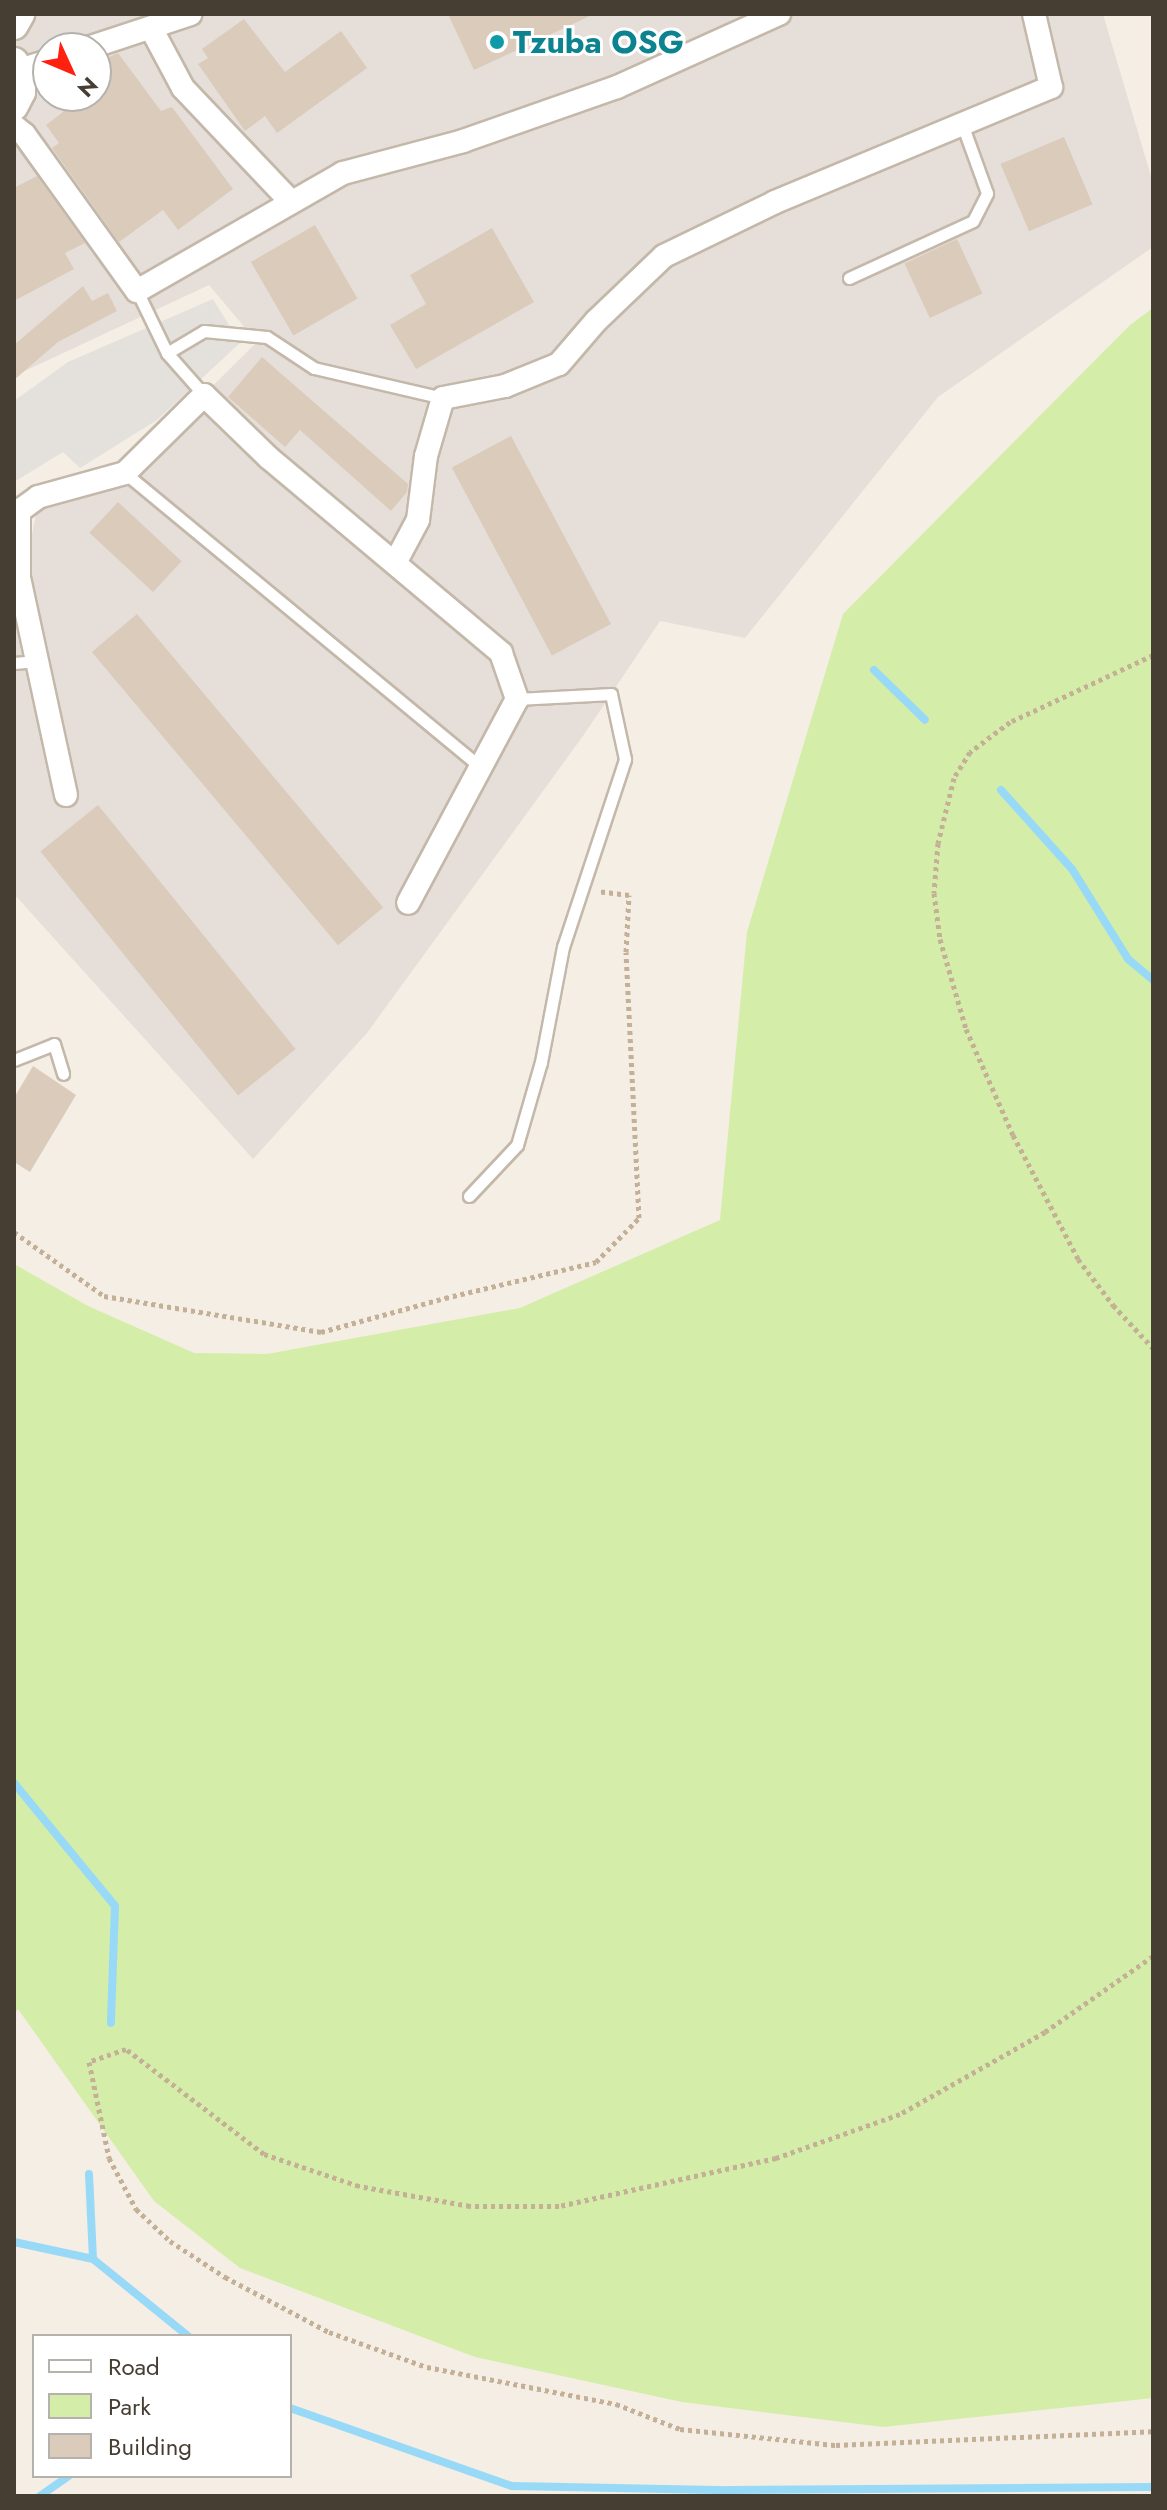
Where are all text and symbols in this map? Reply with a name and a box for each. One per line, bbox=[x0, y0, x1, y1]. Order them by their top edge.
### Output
place label: Tzuba OSG bbox=[513, 23, 684, 61]
north arrow bbox=[32, 32, 112, 112]
marker: Tzuba OSG bbox=[488, 33, 506, 51]
text: N bbox=[70, 70, 105, 105]
legend bbox=[32, 2334, 292, 2478]
text: Road bbox=[108, 2349, 160, 2384]
text: Park bbox=[108, 2389, 151, 2424]
text: Building bbox=[108, 2429, 192, 2464]

